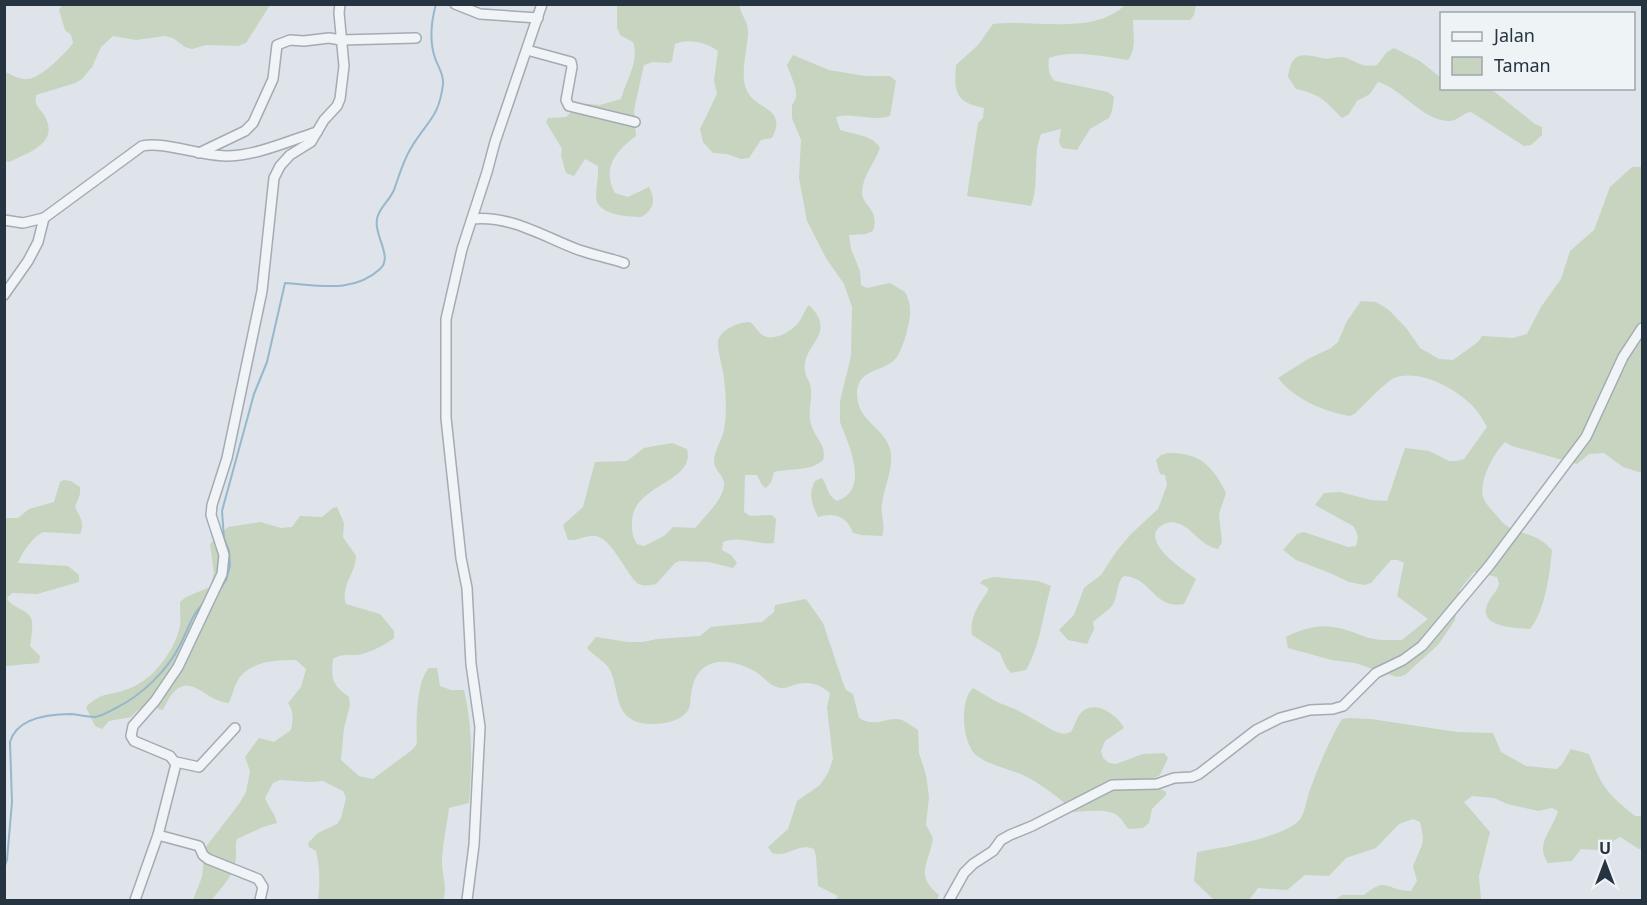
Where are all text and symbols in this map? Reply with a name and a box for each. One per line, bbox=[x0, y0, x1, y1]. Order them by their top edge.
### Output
legend bbox=[1440, 12, 1635, 90]
text: Jalan bbox=[1492, 23, 1535, 47]
text: Taman bbox=[1494, 53, 1551, 77]
north arrow bbox=[1575, 833, 1635, 893]
text: U bbox=[1599, 837, 1611, 859]

